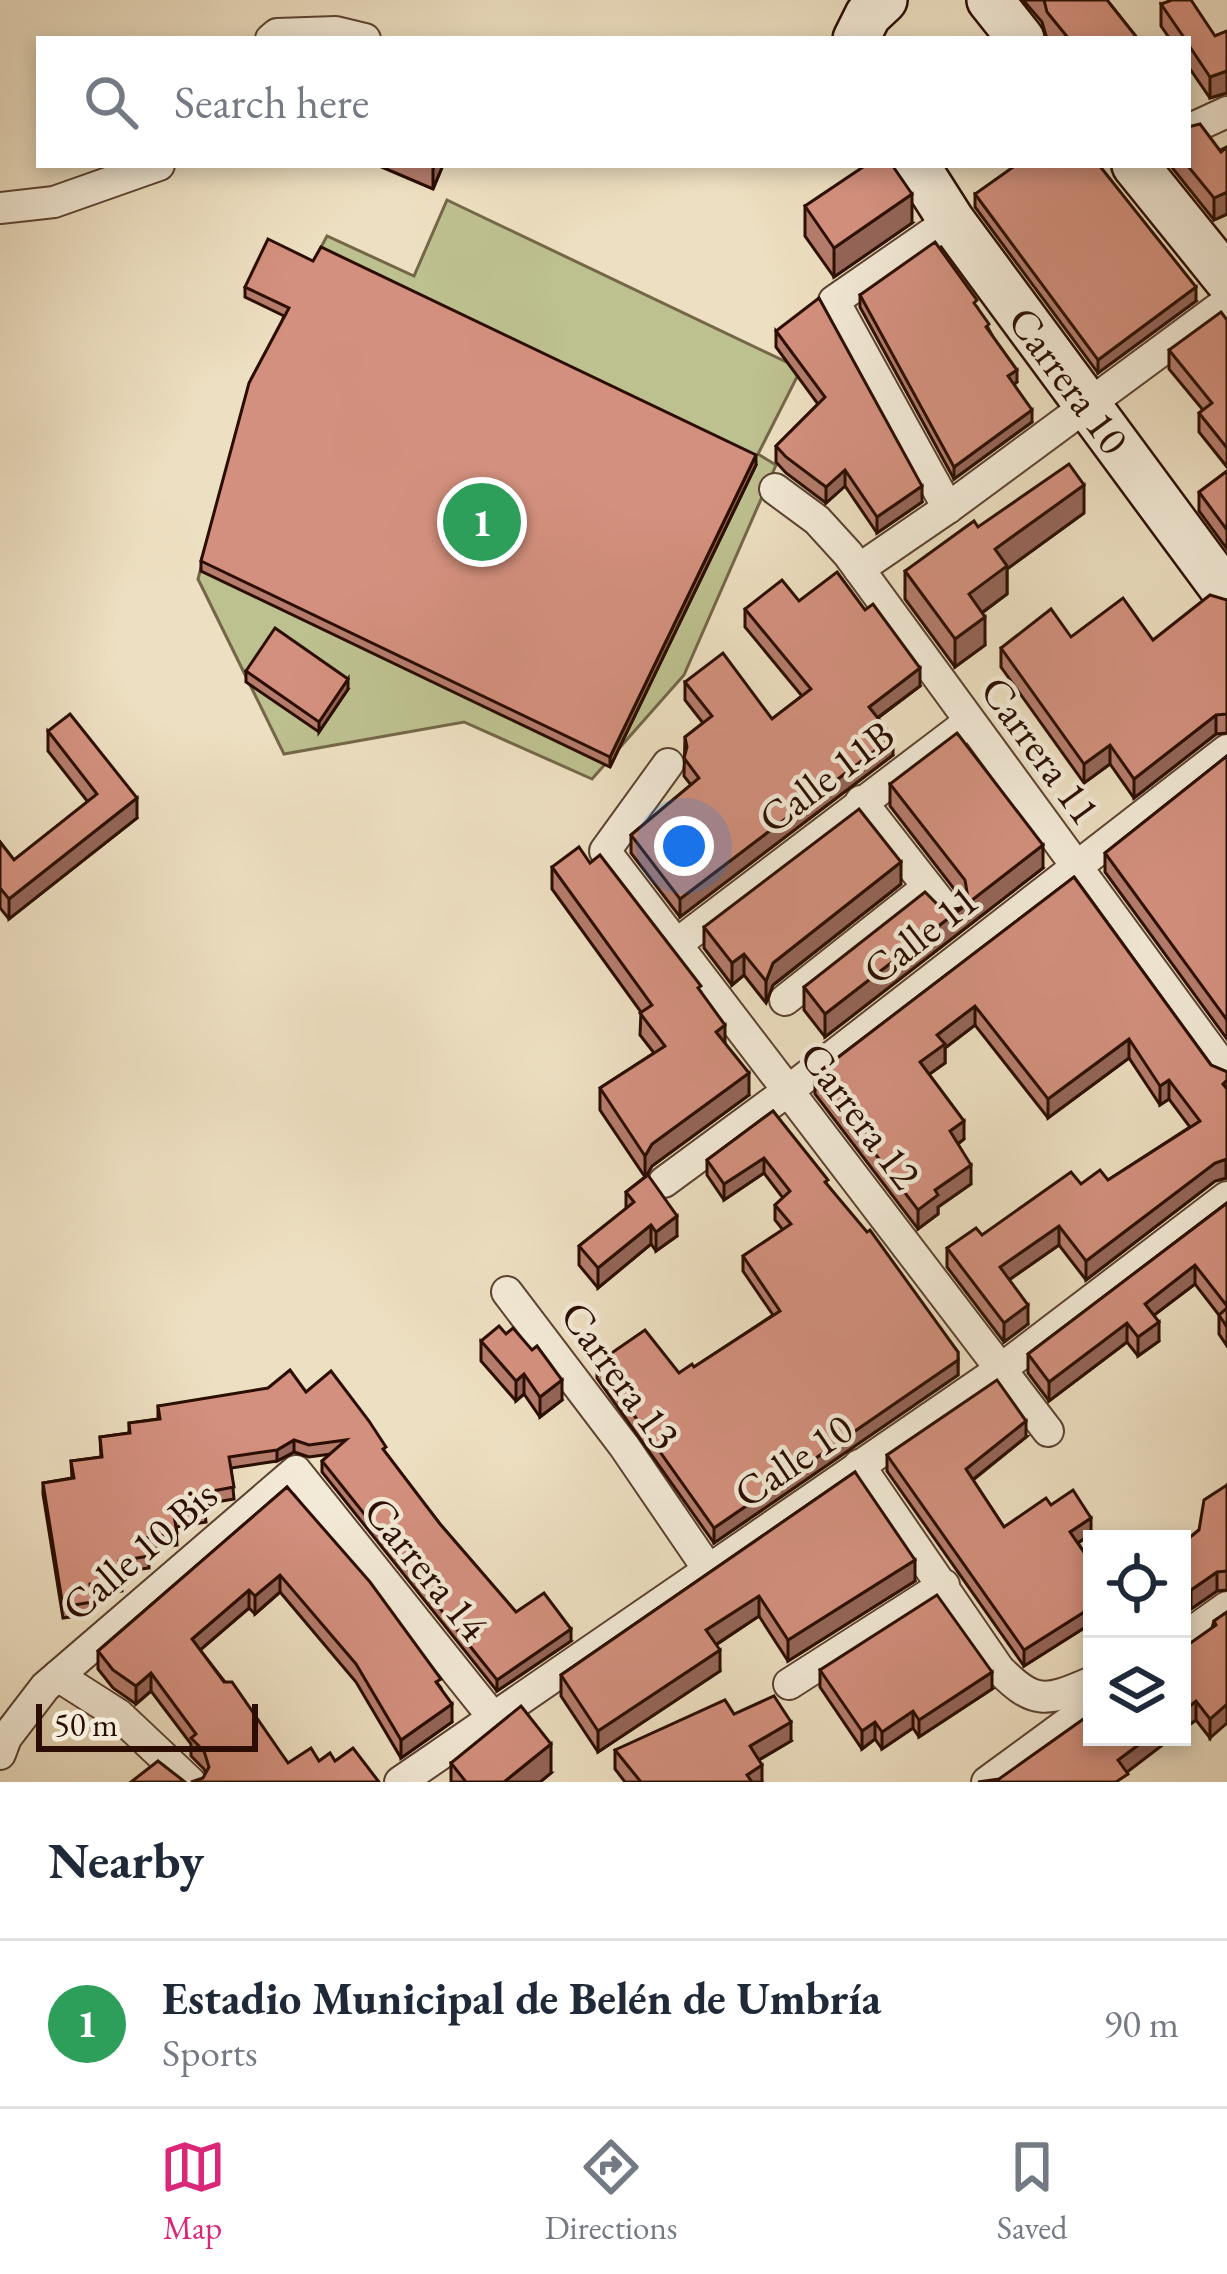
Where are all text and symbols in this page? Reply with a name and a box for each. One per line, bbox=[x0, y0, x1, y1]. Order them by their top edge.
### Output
search box bbox=[36, 36, 1191, 168]
icon: search bbox=[78, 69, 144, 135]
text: Search here bbox=[174, 73, 369, 131]
street label: Carrera 10 bbox=[996, 295, 1141, 465]
pin: 1 bbox=[443, 477, 521, 567]
street label: Carrera 11 bbox=[968, 665, 1113, 835]
street label: Calle 11B bbox=[747, 707, 905, 845]
your location bbox=[654, 816, 714, 876]
street label: Calle 11 bbox=[851, 872, 989, 997]
street label: Carrera 12 bbox=[787, 1031, 934, 1200]
street label: Carrera 13 bbox=[548, 1290, 693, 1460]
street label: Calle 10 bbox=[723, 1401, 863, 1520]
street label: Calle 10 Bis bbox=[50, 1468, 229, 1633]
street label: Carrera 14 bbox=[352, 1485, 502, 1653]
map controls bbox=[1083, 1530, 1191, 1746]
button: locate bbox=[1083, 1530, 1191, 1638]
button: layers bbox=[1083, 1638, 1191, 1746]
scale bar bbox=[36, 1698, 258, 1751]
text: 50 m bbox=[54, 1703, 118, 1746]
text: Nearby bbox=[48, 1827, 204, 1893]
text: Estadio Municipal de Belén de Umbría bbox=[162, 1969, 881, 2027]
text: 1 bbox=[77, 1998, 97, 2049]
text: 90 m bbox=[1103, 1998, 1179, 2049]
text: Sports bbox=[162, 2027, 258, 2078]
tab: Map bbox=[160, 2134, 226, 2249]
tab: Directions bbox=[545, 2134, 678, 2249]
tab: Saved bbox=[997, 2134, 1067, 2249]

